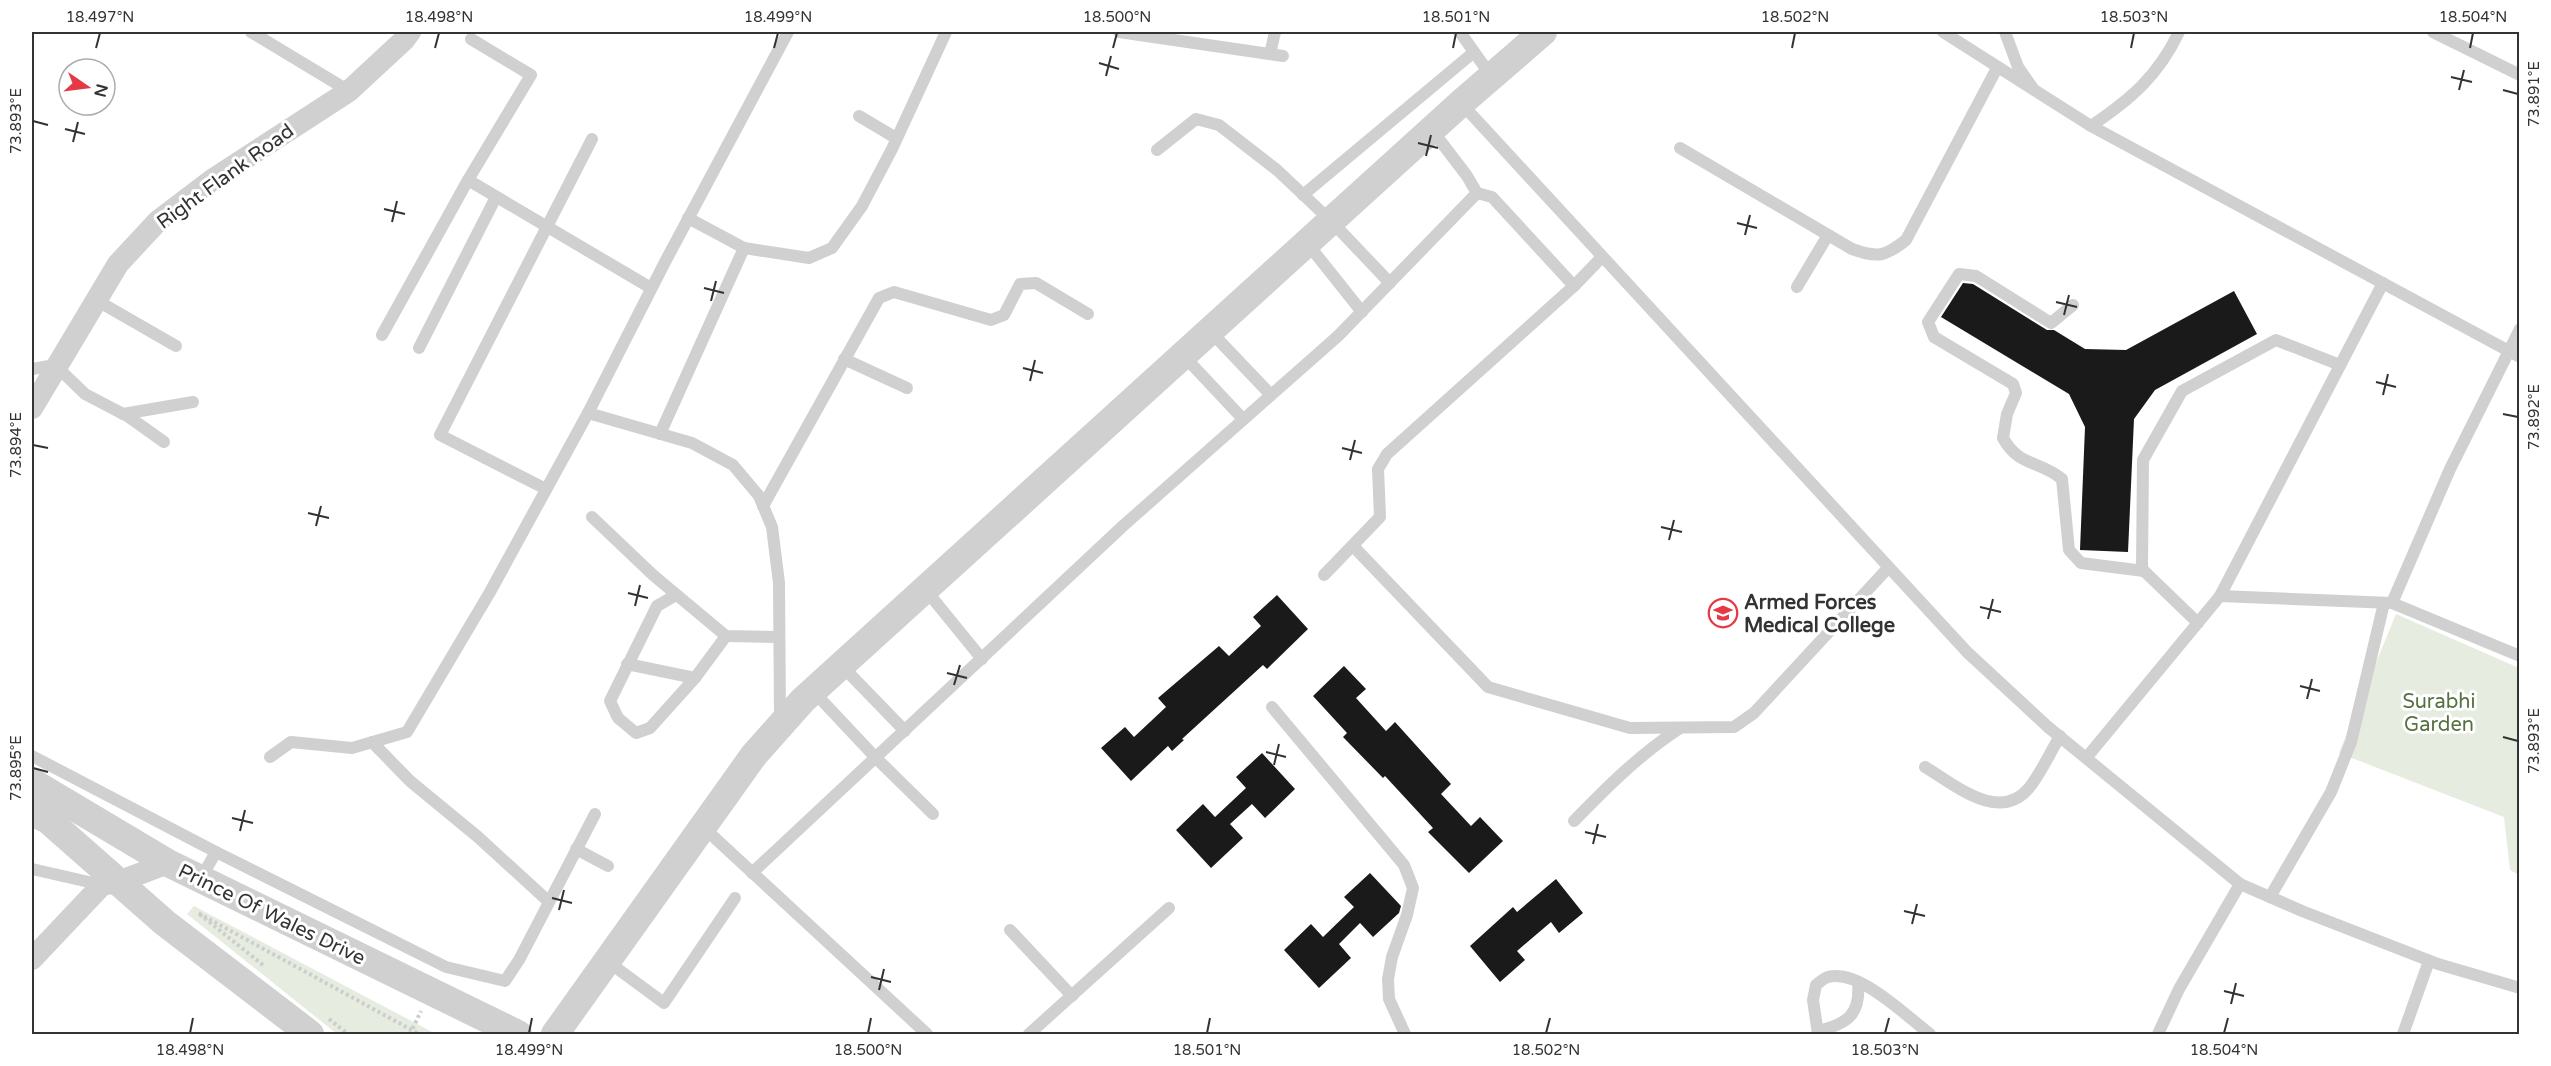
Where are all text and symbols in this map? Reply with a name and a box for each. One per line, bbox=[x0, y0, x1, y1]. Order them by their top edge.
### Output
text: 18.497°N bbox=[66, 8, 134, 26]
text: 18.498°N bbox=[405, 8, 473, 26]
text: 18.499°N bbox=[744, 8, 812, 26]
text: 18.500°N bbox=[1083, 8, 1151, 26]
text: 18.501°N bbox=[1422, 8, 1490, 26]
text: 18.502°N bbox=[1761, 8, 1829, 26]
text: 18.503°N bbox=[2100, 8, 2168, 26]
text: 18.504°N bbox=[2439, 8, 2507, 26]
north arrow bbox=[57, 57, 117, 117]
text: 73.891°E bbox=[2525, 61, 2543, 127]
text: N bbox=[89, 82, 112, 99]
text: 73.893°E bbox=[7, 88, 25, 154]
street label: Right Flank Road bbox=[152, 119, 299, 235]
text: 73.892°E bbox=[2525, 384, 2543, 450]
text: 73.894°E bbox=[7, 412, 25, 478]
place label: Armed Forces Medical College bbox=[1744, 591, 1895, 638]
school or university icon: Armed Forces Medical College bbox=[1707, 597, 1739, 629]
park label: Surabhi Garden bbox=[2403, 690, 2476, 737]
text: 73.893°E bbox=[2525, 708, 2543, 774]
text: 73.895°E bbox=[7, 735, 25, 801]
street label: Prince Of Wales Drive bbox=[174, 859, 369, 971]
text: 18.498°N bbox=[156, 1041, 224, 1059]
text: 18.499°N bbox=[495, 1041, 563, 1059]
text: 18.500°N bbox=[834, 1041, 902, 1059]
text: 18.501°N bbox=[1173, 1041, 1241, 1059]
text: 18.502°N bbox=[1512, 1041, 1580, 1059]
text: 18.503°N bbox=[1851, 1041, 1919, 1059]
text: 18.504°N bbox=[2190, 1041, 2258, 1059]

